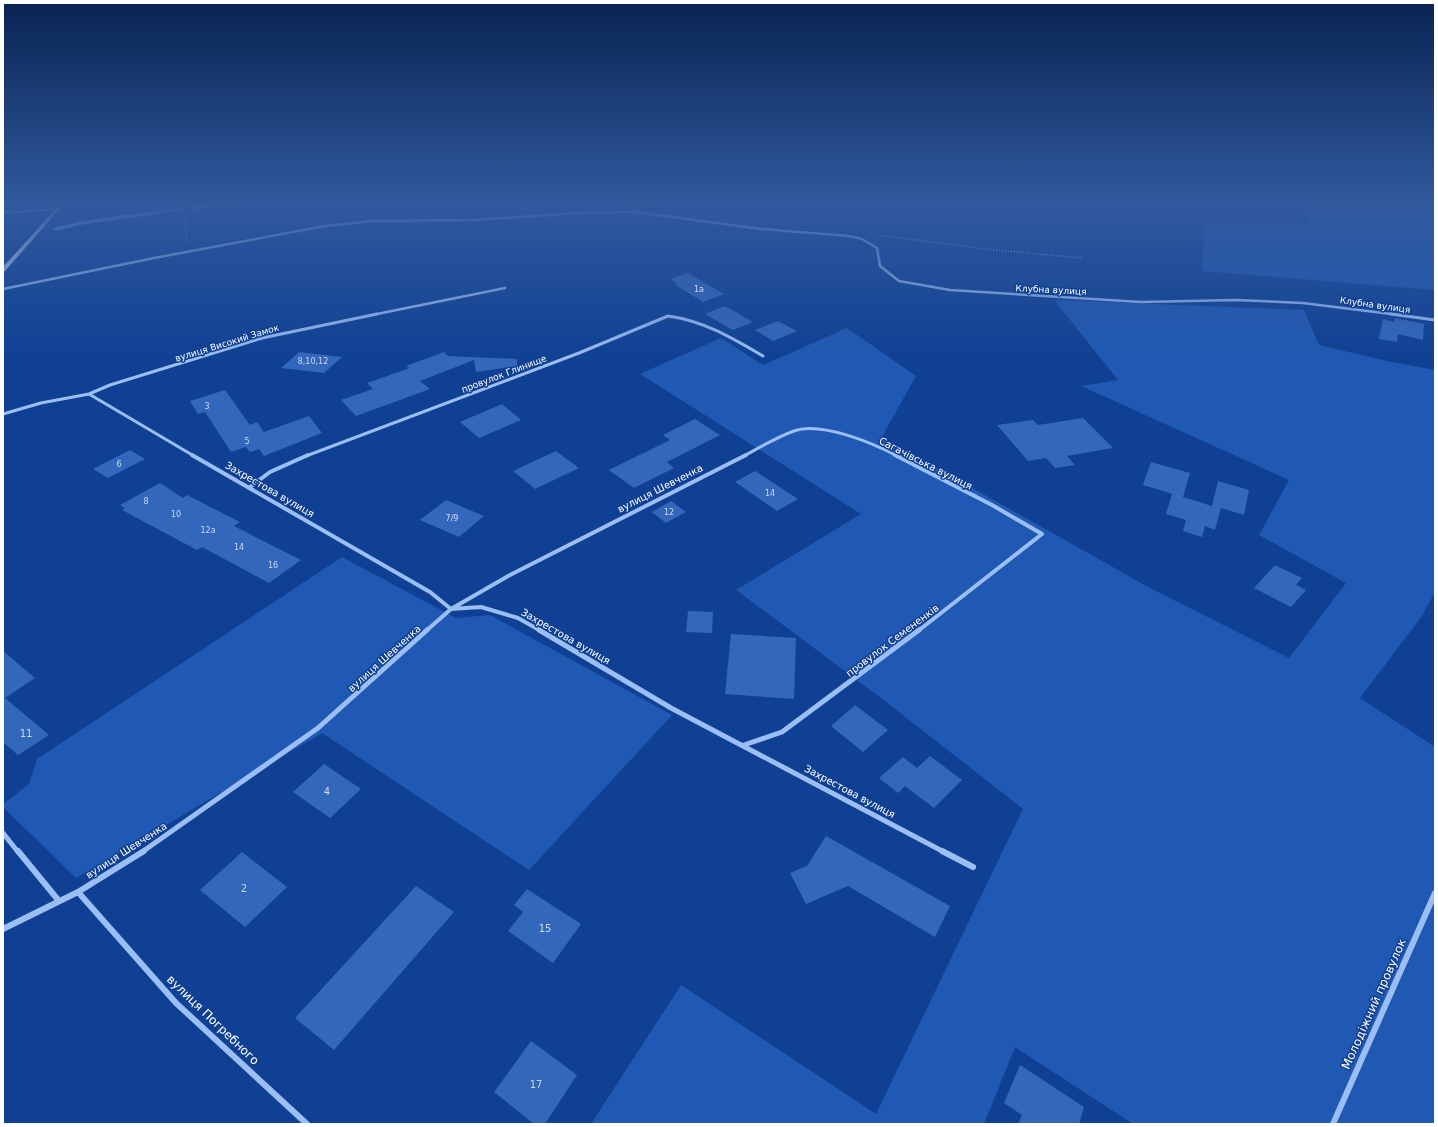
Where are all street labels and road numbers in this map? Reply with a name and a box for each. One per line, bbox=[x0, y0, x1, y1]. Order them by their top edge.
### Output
street label: Клубна вулиця bbox=[1015, 283, 1087, 297]
street label: Клубна вулиця bbox=[1339, 295, 1411, 315]
street label: вулиця Високий Замок bbox=[174, 322, 281, 364]
street label: провулок Глинище bbox=[460, 353, 548, 395]
street label: Сагачівська вулиця bbox=[877, 435, 974, 492]
street label: Захрестова вулиця bbox=[223, 459, 316, 519]
street label: вулиця Шевченка bbox=[616, 462, 705, 515]
street label: провулок Семененків bbox=[844, 602, 941, 679]
street label: Захрестова вулиця bbox=[519, 606, 612, 666]
street label: вулиця Шевченка bbox=[346, 623, 423, 694]
street label: Захрестова вулиця bbox=[803, 763, 897, 820]
street label: вулиця Шевченка bbox=[84, 820, 169, 881]
street label: Молодіжний провулок bbox=[1339, 936, 1409, 1072]
street label: вулиця Погребного bbox=[164, 972, 262, 1068]

